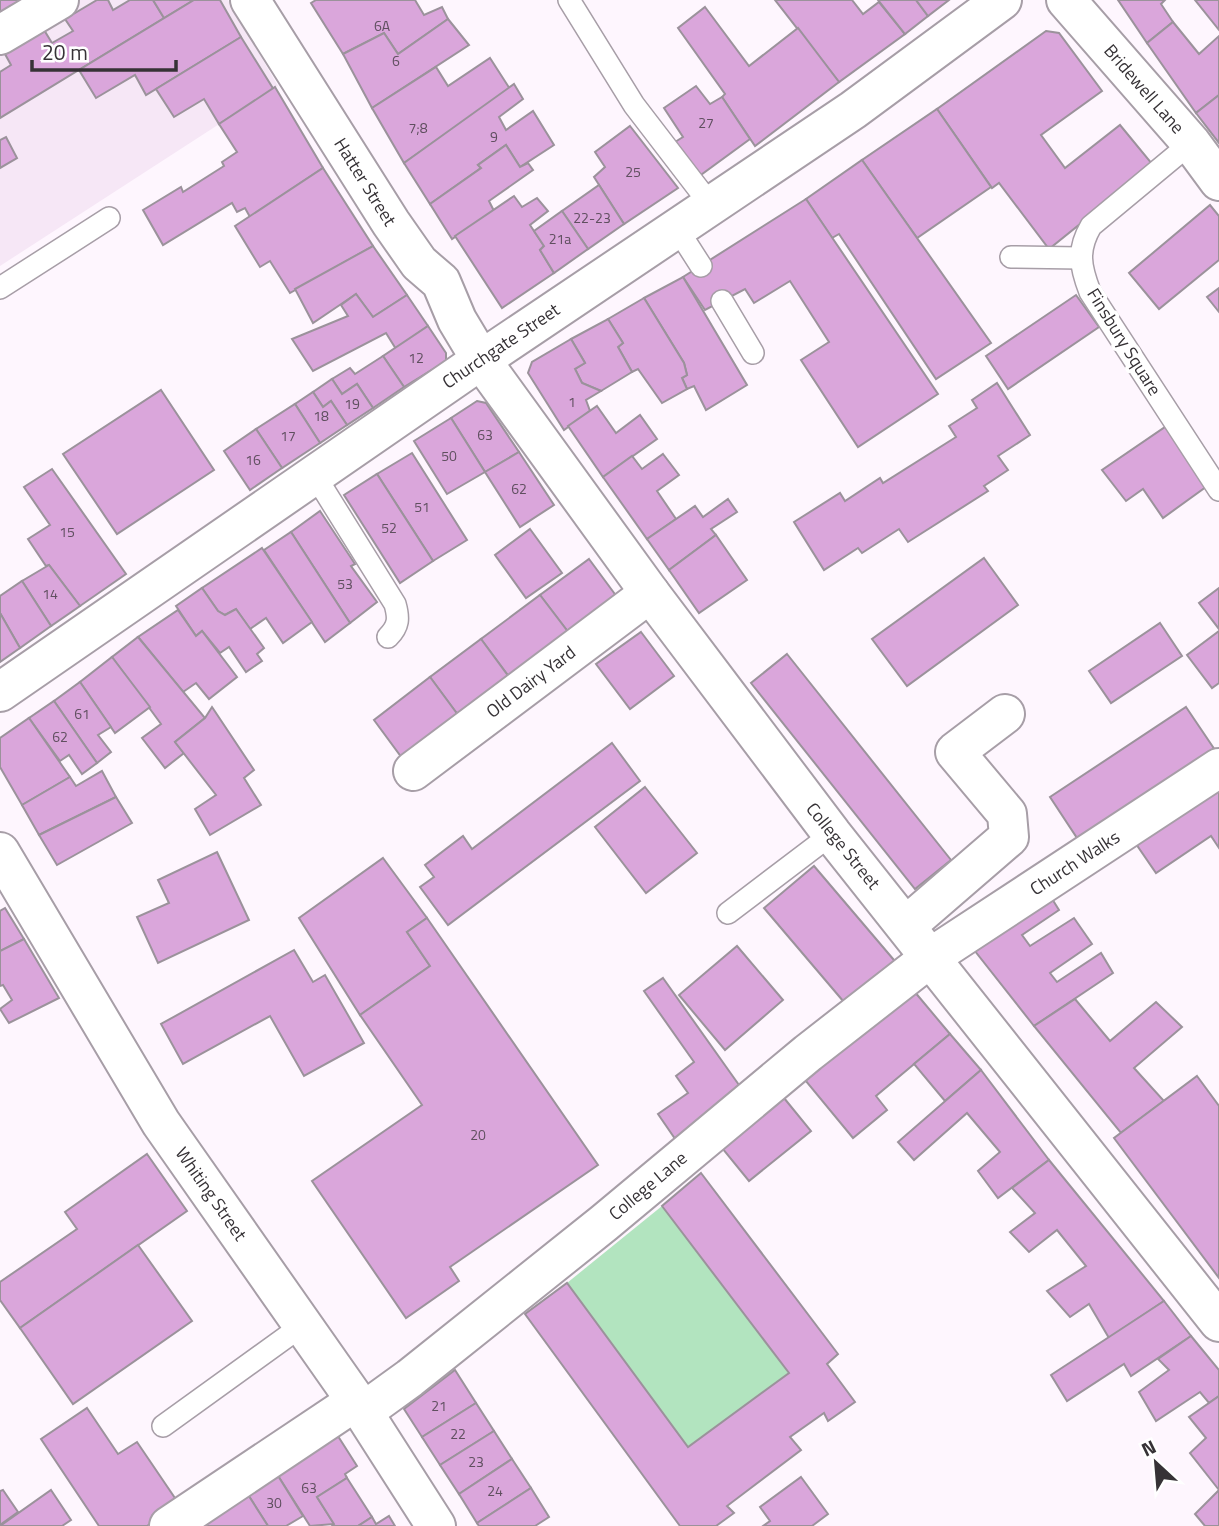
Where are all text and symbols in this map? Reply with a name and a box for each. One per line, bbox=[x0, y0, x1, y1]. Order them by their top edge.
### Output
house number: 6A bbox=[374, 15, 391, 36]
scale bar bbox=[32, 28, 175, 72]
text: 20 m bbox=[42, 36, 88, 68]
street label: Bridewell Lane bbox=[1098, 38, 1191, 139]
house number: 6 bbox=[392, 50, 400, 71]
house number: 27 bbox=[698, 112, 714, 133]
house number: 7;8 bbox=[408, 117, 428, 138]
house number: 9 bbox=[490, 126, 498, 147]
street label: Hatter Street bbox=[328, 132, 404, 232]
house number: 25 bbox=[625, 161, 641, 182]
house number: 22-23 bbox=[573, 207, 611, 228]
house number: 21a bbox=[549, 228, 571, 249]
street label: Finsbury Square bbox=[1081, 283, 1168, 401]
street label: Churchgate Street bbox=[437, 296, 565, 395]
house number: 12 bbox=[408, 347, 424, 368]
house number: 1 bbox=[568, 391, 576, 412]
house number: 19 bbox=[344, 393, 360, 414]
house number: 18 bbox=[313, 405, 329, 426]
house number: 63 bbox=[477, 424, 493, 445]
house number: 17 bbox=[280, 425, 296, 446]
house number: 50 bbox=[441, 445, 457, 466]
house number: 16 bbox=[245, 449, 261, 470]
house number: 62 bbox=[511, 478, 527, 499]
house number: 51 bbox=[414, 496, 430, 517]
house number: 52 bbox=[381, 517, 397, 538]
house number: 15 bbox=[59, 521, 75, 542]
house number: 53 bbox=[337, 573, 353, 594]
house number: 14 bbox=[42, 583, 58, 604]
street label: Old Dairy Yard bbox=[480, 639, 581, 724]
house number: 61 bbox=[74, 703, 90, 724]
house number: 62 bbox=[52, 726, 68, 747]
street label: College Street bbox=[800, 796, 887, 896]
street label: Church Walks bbox=[1024, 823, 1125, 902]
house number: 20 bbox=[470, 1124, 486, 1145]
street label: Whiting Street bbox=[169, 1141, 254, 1247]
street label: College Lane bbox=[603, 1145, 693, 1227]
house number: 21 bbox=[431, 1395, 447, 1416]
house number: 22 bbox=[450, 1423, 466, 1444]
north arrow bbox=[1121, 1428, 1191, 1498]
text: N bbox=[1136, 1431, 1161, 1463]
house number: 23 bbox=[468, 1451, 484, 1472]
house number: 63 bbox=[301, 1477, 317, 1498]
house number: 24 bbox=[487, 1480, 503, 1501]
house number: 30 bbox=[266, 1492, 282, 1513]

